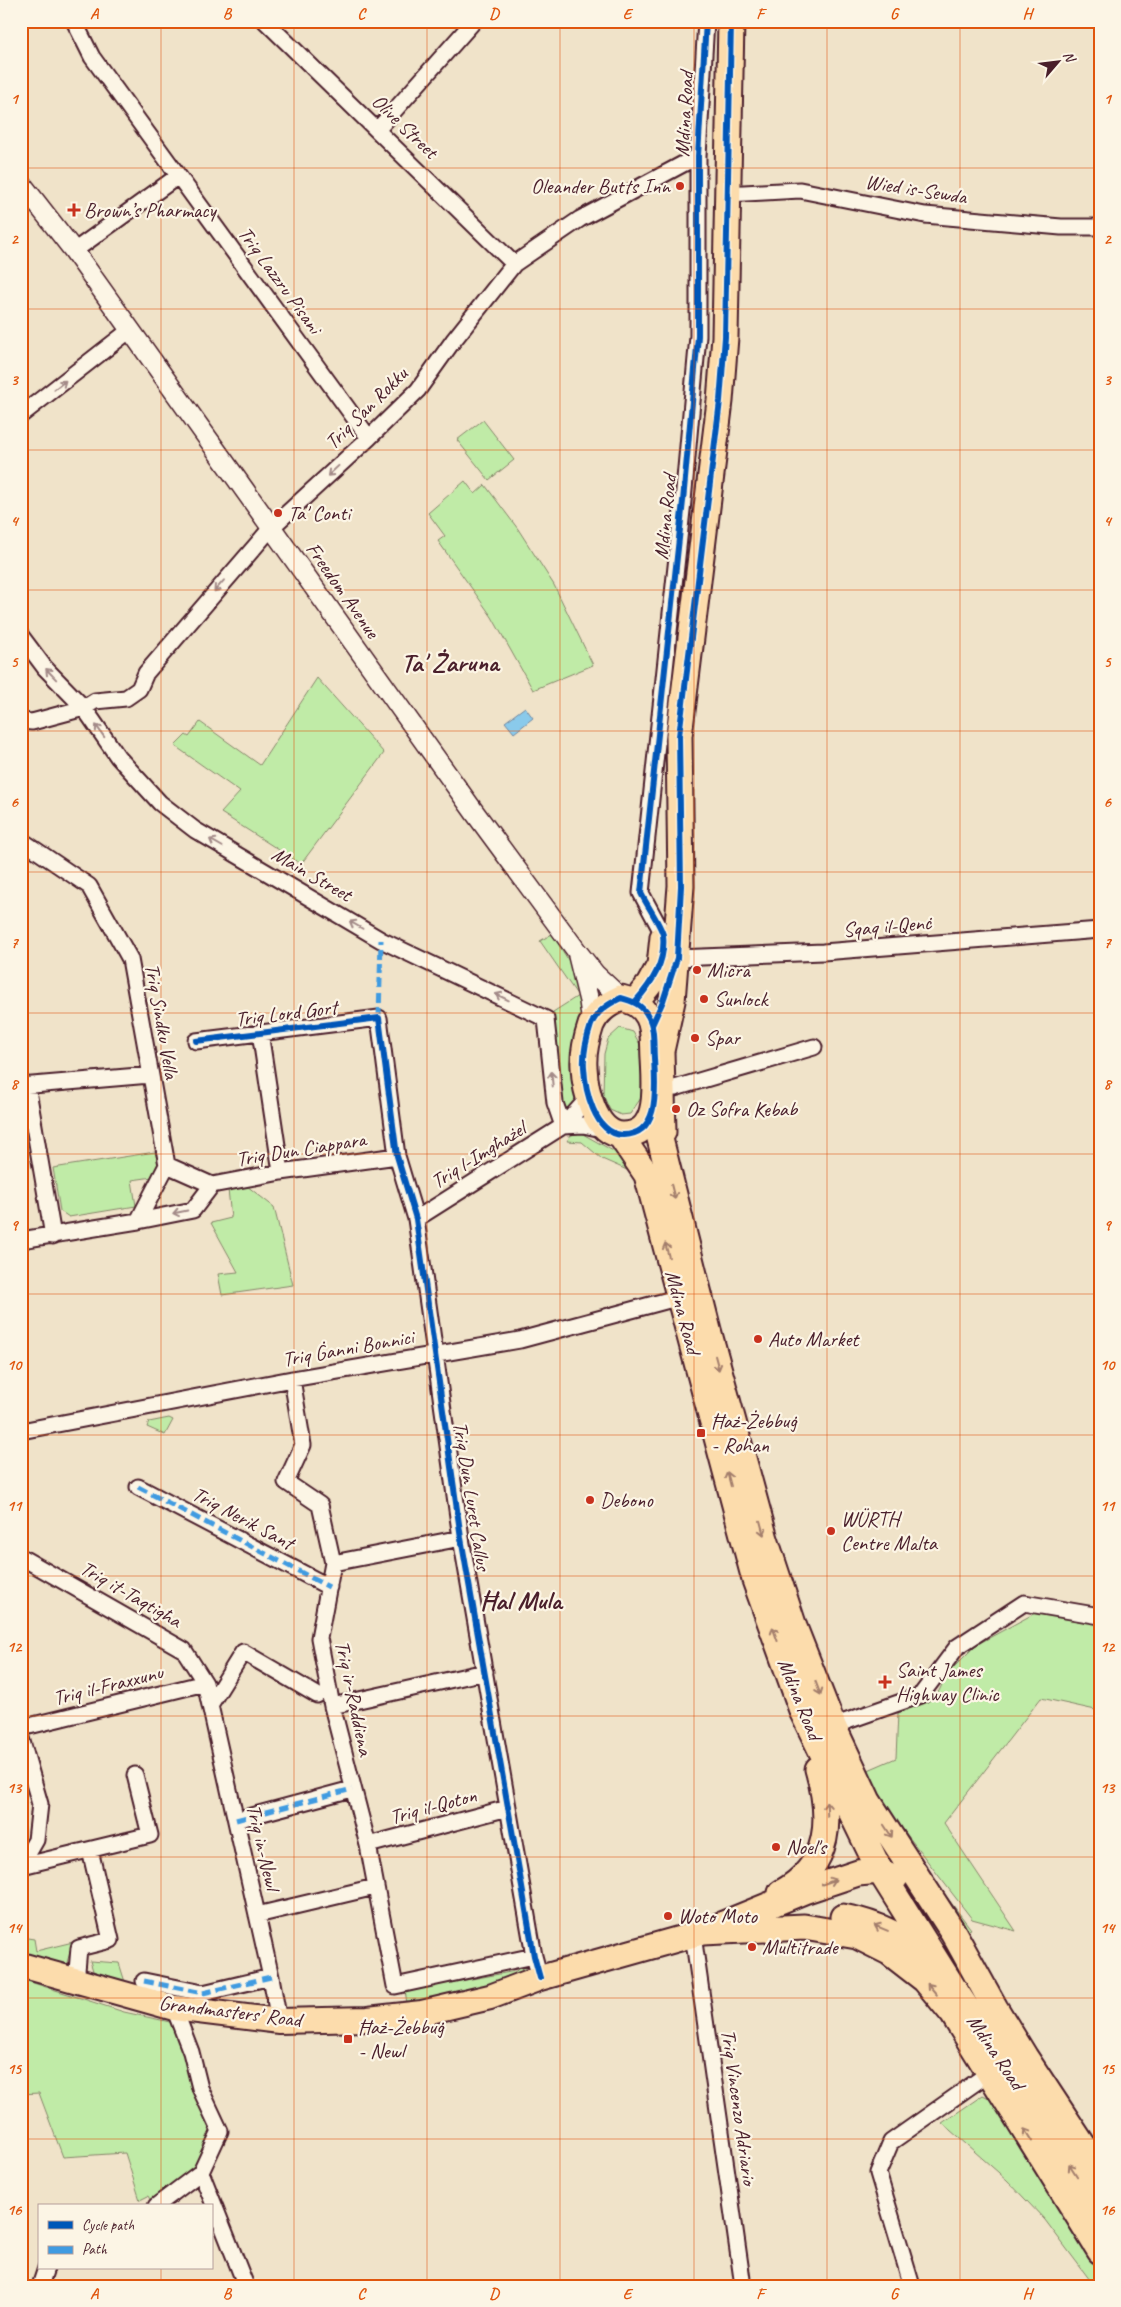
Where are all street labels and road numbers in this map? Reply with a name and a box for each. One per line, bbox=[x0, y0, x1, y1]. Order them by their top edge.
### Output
street label: Mdina Road bbox=[669, 68, 699, 157]
street label: Olive Street bbox=[366, 88, 445, 165]
street label: Wied is-Sewda bbox=[864, 168, 970, 210]
street label: Triq Lazzru Pisani bbox=[232, 221, 329, 341]
street label: Triq San Rokku bbox=[319, 360, 414, 455]
street label: Mdina Road bbox=[648, 470, 683, 561]
street label: Freedom Avenue bbox=[300, 537, 386, 644]
street label: Main Street bbox=[267, 841, 358, 908]
street label: Sqaq il-Qenċ bbox=[842, 909, 934, 943]
street label: Triq Sindku Vella bbox=[139, 961, 185, 1082]
street label: Triq Lord Gort bbox=[234, 994, 341, 1032]
street label: Triq l-Imgħażel bbox=[426, 1114, 533, 1194]
street label: Triq Dun Ciappara bbox=[234, 1126, 370, 1172]
street label: Mdina Road bbox=[659, 1267, 707, 1359]
street label: Triq Ġanni Bonnici bbox=[280, 1323, 419, 1372]
street label: Triq Dun Luret Callus bbox=[447, 1420, 497, 1574]
street label: Triq Nerik Sant bbox=[188, 1481, 301, 1557]
street label: Triq it-Taqtigħa bbox=[76, 1555, 188, 1634]
street label: Triq ir-Raddiena bbox=[329, 1638, 379, 1760]
street label: Mdina Road bbox=[772, 1654, 829, 1746]
street label: Triq il-Fraxxunu bbox=[50, 1659, 167, 1711]
street label: Triq il-Qoton bbox=[387, 1782, 480, 1830]
street label: Triq in-Newl bbox=[241, 1802, 286, 1896]
street label: Grandmasters' Road bbox=[157, 1989, 306, 2033]
street label: Mdina Road bbox=[961, 2009, 1032, 2097]
street label: Triq Vincenzo Adriario bbox=[715, 2028, 763, 2189]

